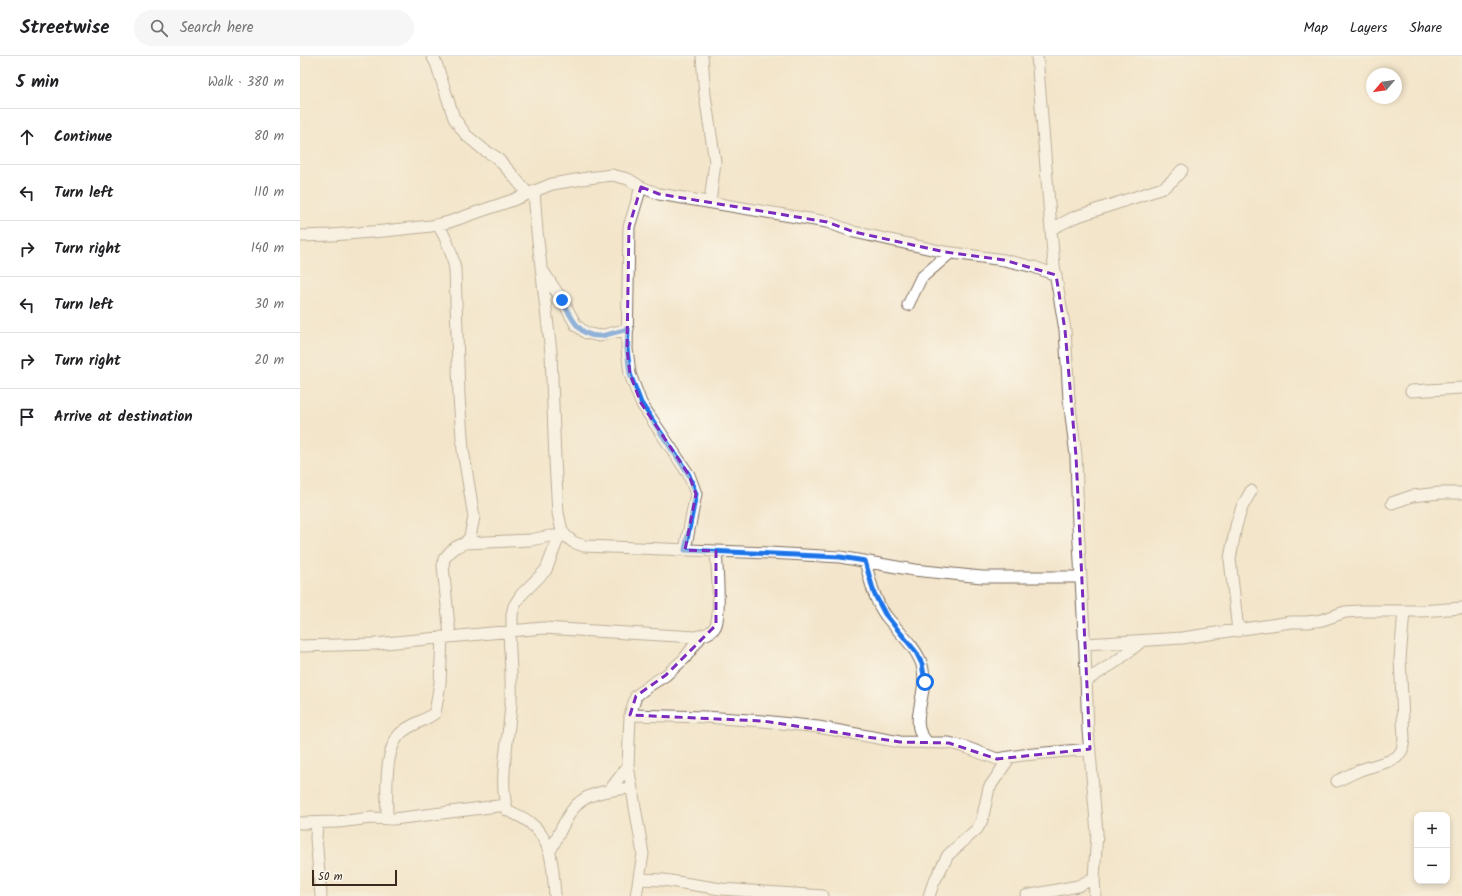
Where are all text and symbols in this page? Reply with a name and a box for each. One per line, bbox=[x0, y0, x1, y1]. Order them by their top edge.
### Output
search box bbox=[134, 10, 414, 46]
text: Streetwise bbox=[20, 13, 110, 43]
text: Search here bbox=[180, 16, 254, 40]
icon: search bbox=[148, 17, 170, 39]
text: Map bbox=[1304, 17, 1328, 39]
text: Layers bbox=[1350, 17, 1388, 39]
text: Share bbox=[1410, 17, 1442, 39]
north arrow bbox=[1366, 68, 1402, 104]
text: 5 min bbox=[16, 69, 59, 96]
text: Walk · 380 m bbox=[208, 72, 284, 93]
text: Continue bbox=[54, 125, 112, 149]
icon: ahead bbox=[16, 126, 38, 148]
text: 80 m bbox=[254, 126, 284, 147]
text: Turn left bbox=[54, 181, 114, 205]
icon: left bbox=[16, 182, 38, 204]
text: 110 m bbox=[254, 182, 284, 203]
text: Turn right bbox=[54, 237, 121, 261]
icon: right bbox=[16, 238, 38, 260]
text: 140 m bbox=[251, 238, 284, 259]
route end bbox=[553, 291, 571, 309]
text: Turn left bbox=[54, 293, 114, 317]
icon: left bbox=[16, 294, 38, 316]
text: 30 m bbox=[255, 294, 284, 315]
text: Turn right bbox=[54, 349, 121, 373]
icon: right bbox=[16, 350, 38, 372]
text: 20 m bbox=[254, 350, 284, 371]
text: Arrive at destination bbox=[54, 405, 193, 429]
icon: arrive bbox=[16, 406, 38, 428]
route start bbox=[916, 673, 934, 691]
map controls bbox=[1414, 812, 1450, 884]
button: + bbox=[1414, 812, 1450, 848]
button: − bbox=[1414, 848, 1450, 884]
scale bar bbox=[312, 868, 397, 887]
text: 50 m bbox=[318, 868, 343, 886]

